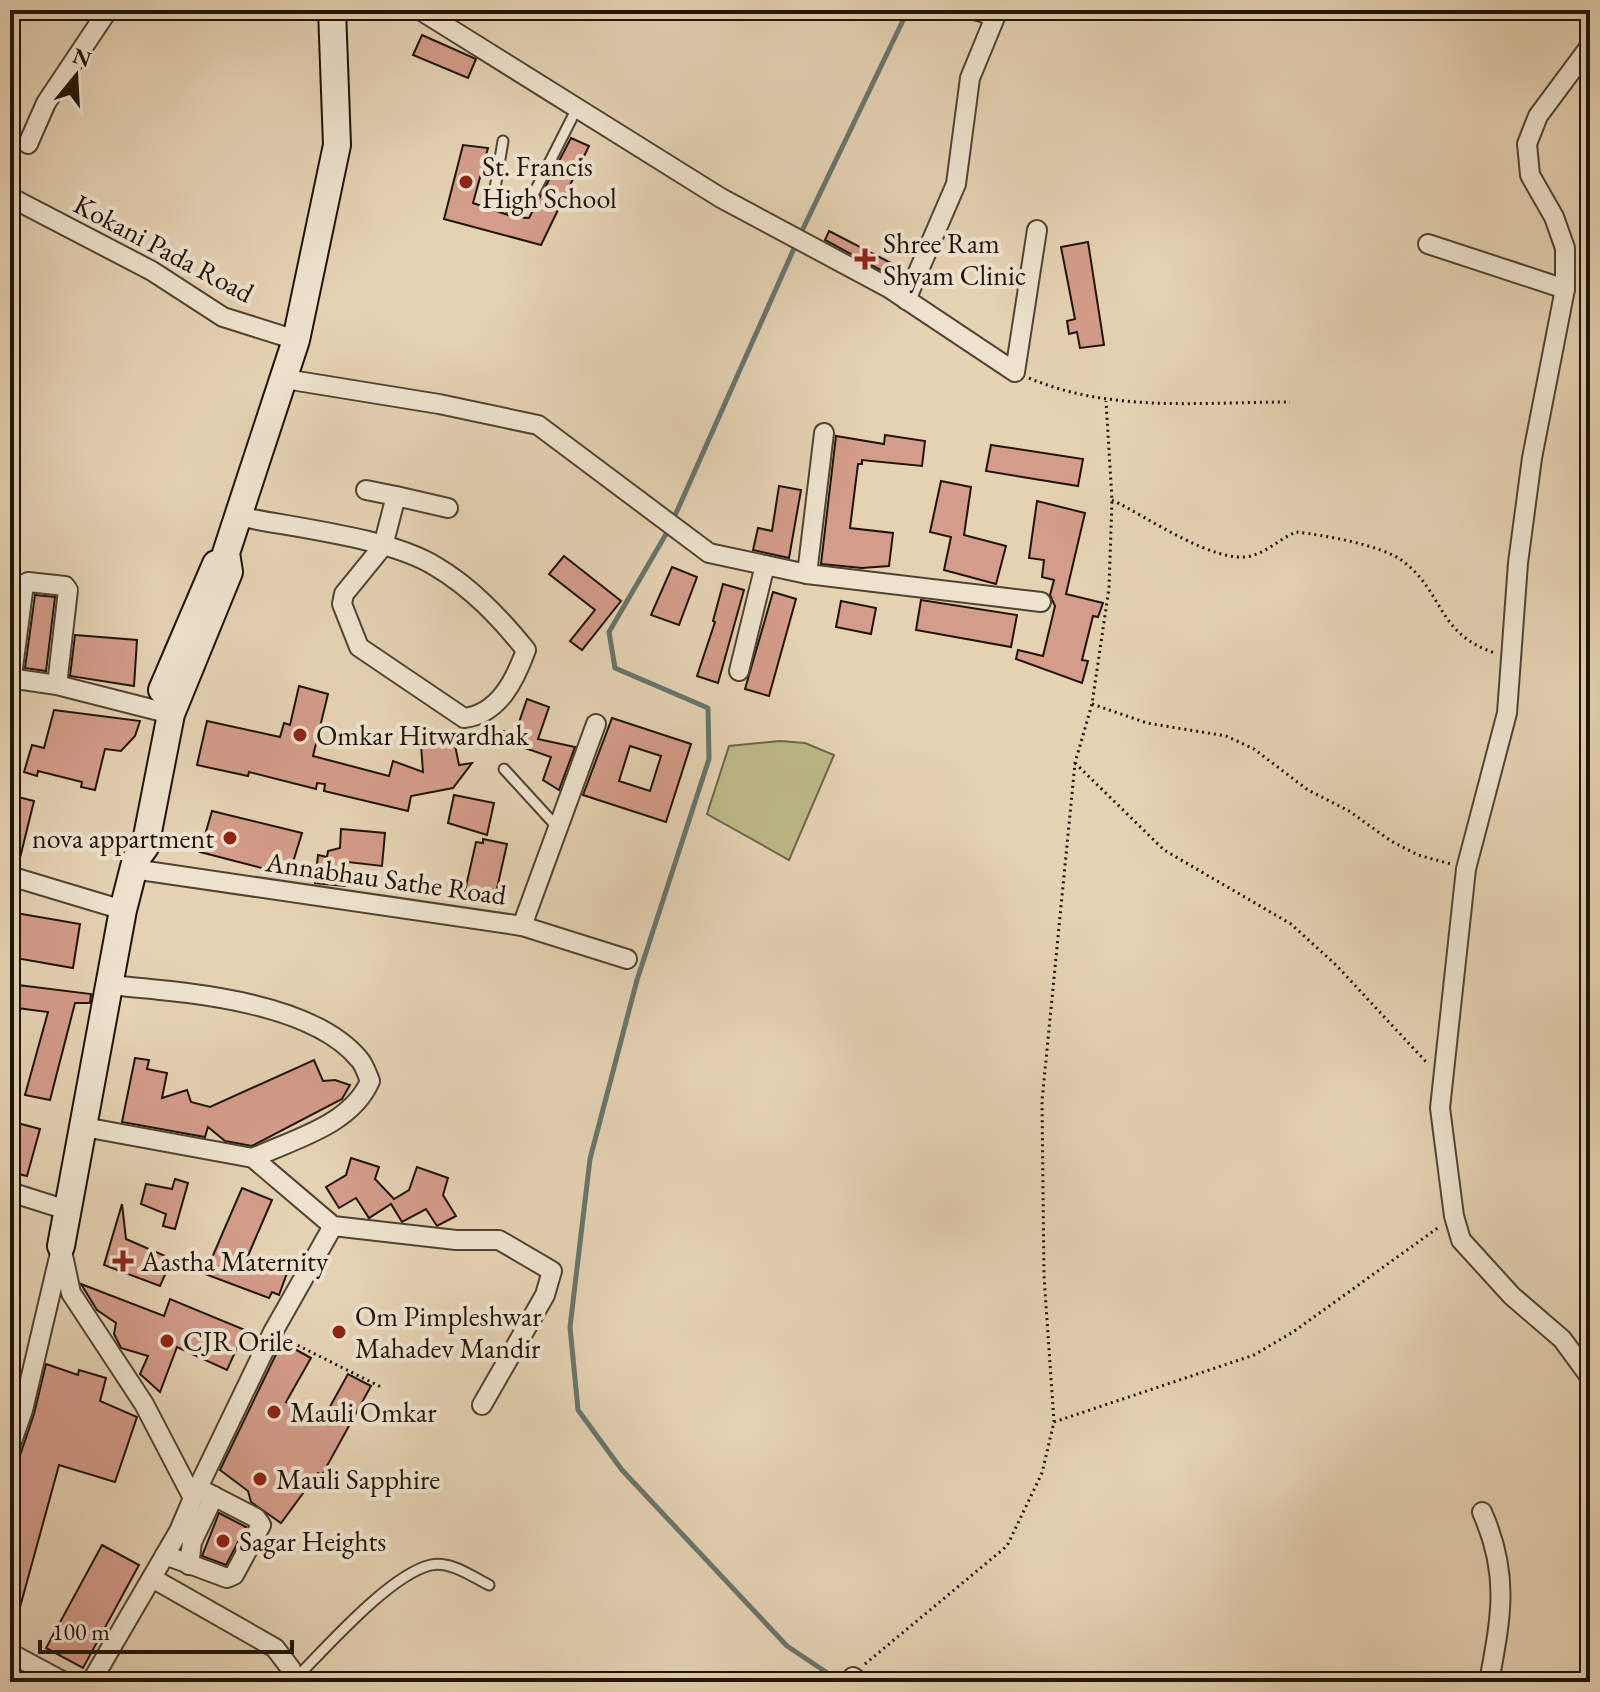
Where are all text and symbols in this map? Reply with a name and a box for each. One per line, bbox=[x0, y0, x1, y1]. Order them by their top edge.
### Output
north arrow bbox=[36, 36, 116, 116]
text: N bbox=[69, 41, 95, 74]
place label: St. Francis High School bbox=[482, 148, 617, 216]
marker: St. Francis High School bbox=[457, 173, 475, 191]
street label: Kokani Pada Road bbox=[68, 185, 261, 311]
place label: Shree Ram Shyam Clinic bbox=[883, 225, 1026, 293]
marker: Shree Ram Shyam Clinic bbox=[854, 248, 876, 270]
place label: Omkar Hitwardhak bbox=[316, 717, 530, 753]
marker: Omkar Hitwardhak bbox=[291, 726, 309, 744]
place label: nova appartment bbox=[32, 820, 214, 856]
marker: nova appartment bbox=[221, 829, 239, 847]
street label: Annabhau Sathe Road bbox=[262, 843, 509, 913]
place label: Aastha Maternity bbox=[140, 1243, 329, 1279]
marker: Aastha Maternity bbox=[112, 1250, 134, 1272]
place label: Om Pimpleshwar Mahadev Mandir bbox=[355, 1298, 542, 1366]
place label: CJR Orile bbox=[183, 1323, 293, 1359]
marker: Om Pimpleshwar Mahadev Mandir bbox=[330, 1323, 348, 1341]
marker: CJR Orile bbox=[158, 1332, 176, 1350]
place label: Mauli Omkar bbox=[290, 1394, 437, 1430]
marker: Mauli Omkar bbox=[265, 1403, 283, 1421]
place label: Mauli Sapphire bbox=[276, 1461, 440, 1497]
marker: Mauli Sapphire bbox=[251, 1470, 269, 1488]
place label: Sagar Heights bbox=[239, 1523, 386, 1559]
marker: Sagar Heights bbox=[214, 1532, 232, 1550]
scale bar bbox=[40, 1604, 292, 1654]
text: 100 m bbox=[52, 1616, 110, 1647]

